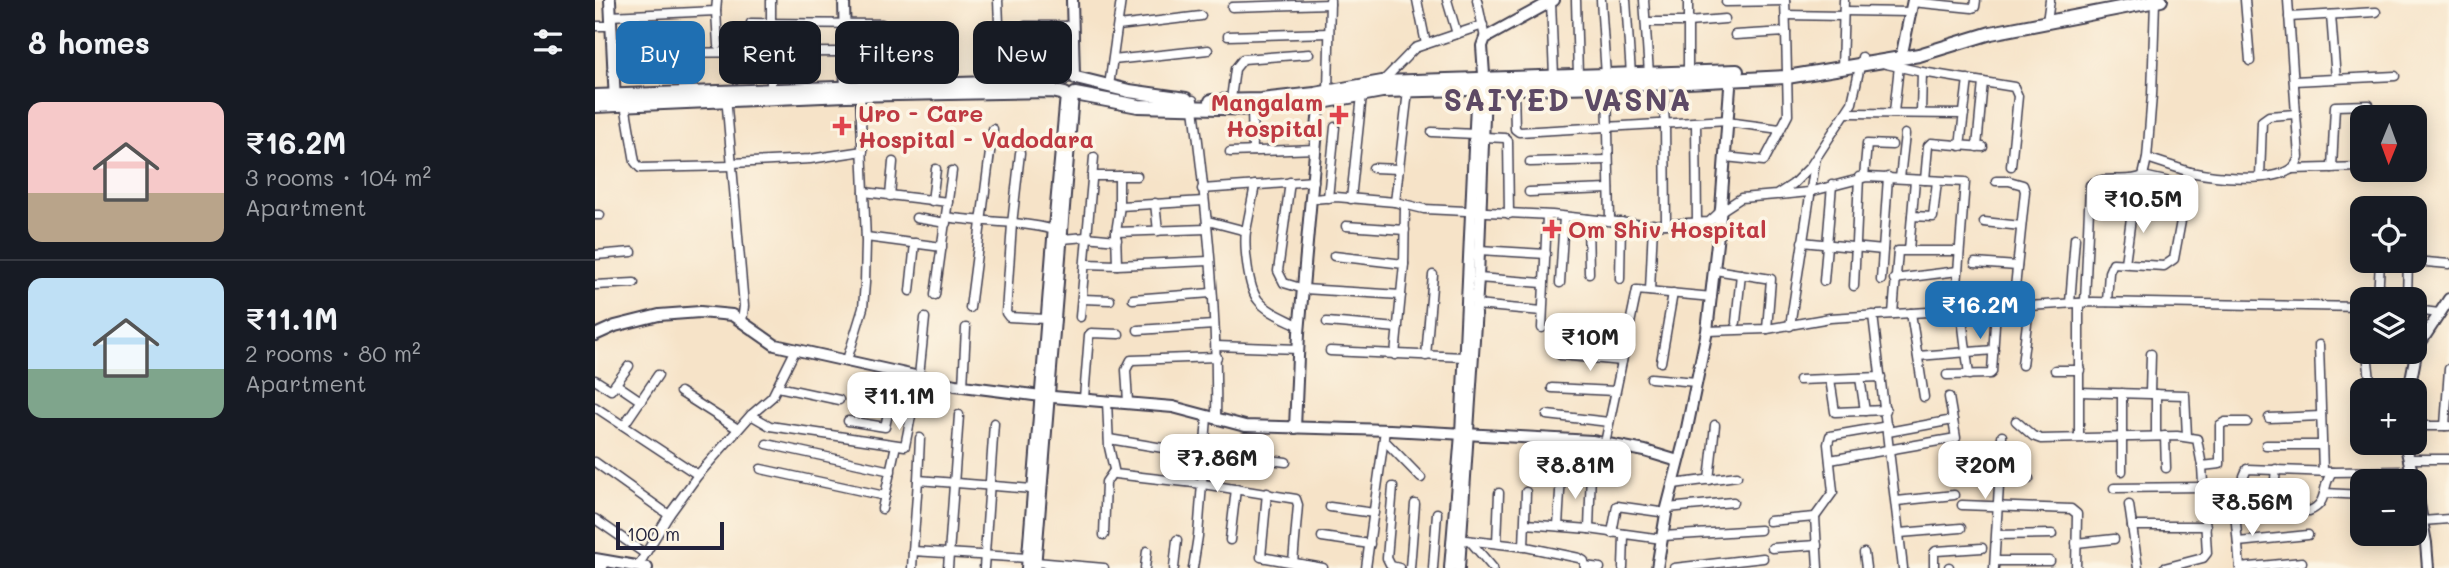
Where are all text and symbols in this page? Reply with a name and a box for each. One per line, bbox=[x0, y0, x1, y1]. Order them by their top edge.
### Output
chip: Buy bbox=[616, 21, 705, 84]
chip: Rent bbox=[719, 21, 821, 84]
chip: Filters bbox=[835, 21, 959, 84]
chip: New bbox=[973, 21, 1072, 84]
text: 8 homes bbox=[28, 22, 150, 62]
icon: filters bbox=[529, 23, 567, 61]
district label: SAIYED VASNA bbox=[1444, 79, 1692, 119]
place label: Mangalam Hospital bbox=[1211, 87, 1323, 143]
place label: Uro - Care Hospital - Vadodara bbox=[858, 98, 1094, 154]
marker: Mangalam Hospital bbox=[1329, 105, 1349, 125]
north arrow bbox=[2350, 105, 2427, 182]
map controls bbox=[2350, 105, 2427, 546]
marker: Uro - Care Hospital - Vadodara bbox=[832, 116, 852, 136]
text: ₹16.2M bbox=[245, 122, 347, 162]
icon: home bbox=[84, 130, 168, 214]
text: 3 rooms · 104 m² bbox=[245, 162, 431, 192]
pin: ₹10.5M bbox=[2086, 176, 2200, 235]
text: ₹10.5M bbox=[2103, 183, 2183, 213]
text: Apartment bbox=[245, 192, 367, 222]
button: locate bbox=[2350, 196, 2427, 273]
place label: Om Shiv Hospital bbox=[1568, 214, 1766, 244]
marker: Om Shiv Hospital bbox=[1542, 219, 1562, 239]
pin: ₹16.2M bbox=[1923, 282, 2037, 341]
button: layers bbox=[2350, 287, 2427, 364]
text: ₹16.2M bbox=[1941, 289, 2019, 319]
text: ₹11.1M bbox=[245, 298, 338, 338]
icon: home bbox=[84, 306, 168, 390]
pin: ₹10M bbox=[1549, 314, 1631, 373]
text: ₹10M bbox=[1561, 321, 1619, 351]
text: 2 rooms · 80 m² bbox=[245, 338, 421, 368]
text: Apartment bbox=[245, 368, 367, 398]
pin: ₹11.1M bbox=[842, 372, 956, 432]
button: + bbox=[2350, 378, 2427, 455]
text: ₹11.1M bbox=[863, 380, 935, 410]
pin: ₹7.86M bbox=[1160, 434, 1274, 494]
text: ₹7.86M bbox=[1176, 442, 1258, 472]
pin: ₹8.81M bbox=[1518, 442, 1632, 501]
pin: ₹20M bbox=[1944, 442, 2026, 501]
text: ₹8.81M bbox=[1535, 449, 1615, 479]
text: ₹20M bbox=[1954, 449, 2016, 479]
button: − bbox=[2350, 469, 2427, 546]
pin: ₹8.56M bbox=[2195, 478, 2309, 538]
text: ₹8.56M bbox=[2211, 486, 2293, 516]
scale bar bbox=[616, 519, 725, 551]
text: 100 m bbox=[627, 521, 680, 546]

